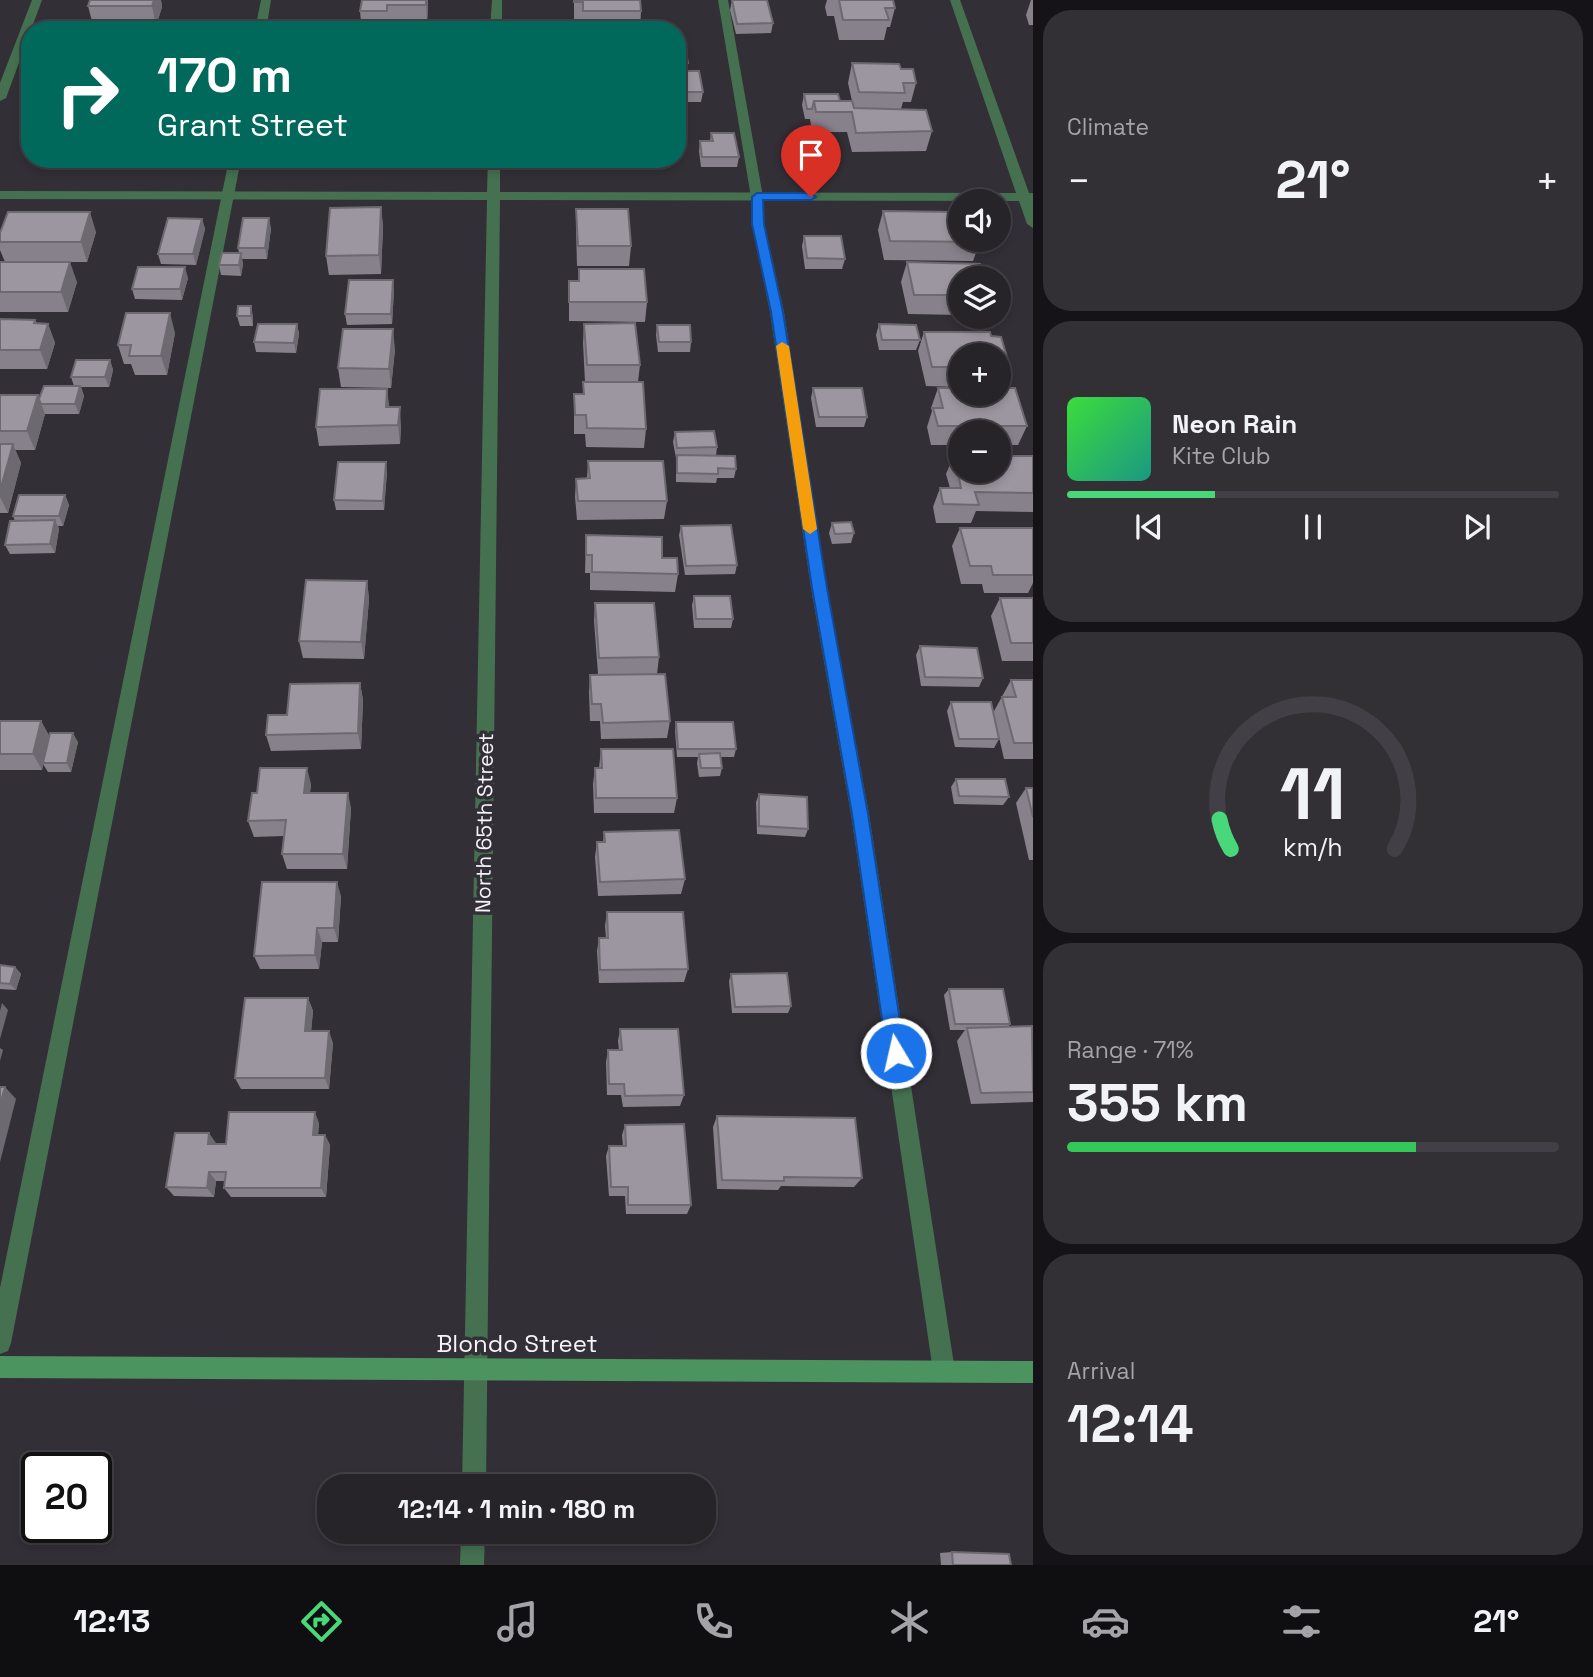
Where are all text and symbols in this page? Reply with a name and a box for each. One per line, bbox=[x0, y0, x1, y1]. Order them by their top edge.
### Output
text: 170 m bbox=[157, 44, 292, 106]
icon: right bbox=[42, 49, 133, 140]
text: Grant Street bbox=[157, 105, 348, 145]
text: Climate bbox=[1067, 112, 1149, 142]
pin bbox=[781, 125, 841, 197]
icon: arrive bbox=[792, 136, 830, 174]
text: 21° bbox=[1276, 147, 1350, 213]
text: − bbox=[1067, 157, 1091, 205]
text: + bbox=[1535, 157, 1559, 205]
map controls bbox=[948, 189, 1011, 483]
button: sound bbox=[948, 189, 1011, 252]
button: layers bbox=[948, 266, 1011, 329]
button: + bbox=[948, 343, 1011, 406]
text: Neon Rain bbox=[1172, 407, 1297, 441]
button: − bbox=[948, 420, 1011, 483]
text: Kite Club bbox=[1172, 441, 1271, 471]
icon: previous bbox=[1130, 508, 1168, 546]
icon: pause bbox=[1294, 508, 1332, 546]
icon: next bbox=[1458, 508, 1496, 546]
street label: North 65th Street bbox=[469, 733, 499, 913]
text: 11 bbox=[1280, 747, 1346, 840]
text: km/h bbox=[1283, 830, 1343, 862]
position arrow bbox=[859, 1016, 933, 1090]
text: Range · 71% bbox=[1067, 1035, 1193, 1065]
text: 355 km bbox=[1067, 1070, 1248, 1136]
street label: Blondo Street bbox=[436, 1328, 598, 1359]
text: Arrival bbox=[1067, 1356, 1135, 1386]
text: 12:14 bbox=[1067, 1391, 1193, 1457]
speed limit sign: 20 bbox=[21, 1452, 112, 1543]
text: 12:14 · 1 min · 180 m bbox=[398, 1492, 635, 1526]
icon: directions bbox=[297, 1597, 346, 1646]
icon: music bbox=[493, 1597, 542, 1646]
icon: phone bbox=[689, 1597, 738, 1646]
icon: climate bbox=[885, 1597, 934, 1646]
icon: car bbox=[1081, 1597, 1130, 1646]
icon: filters bbox=[1277, 1597, 1326, 1646]
text: 12:13 bbox=[73, 1601, 150, 1641]
text: 21° bbox=[1473, 1601, 1519, 1641]

